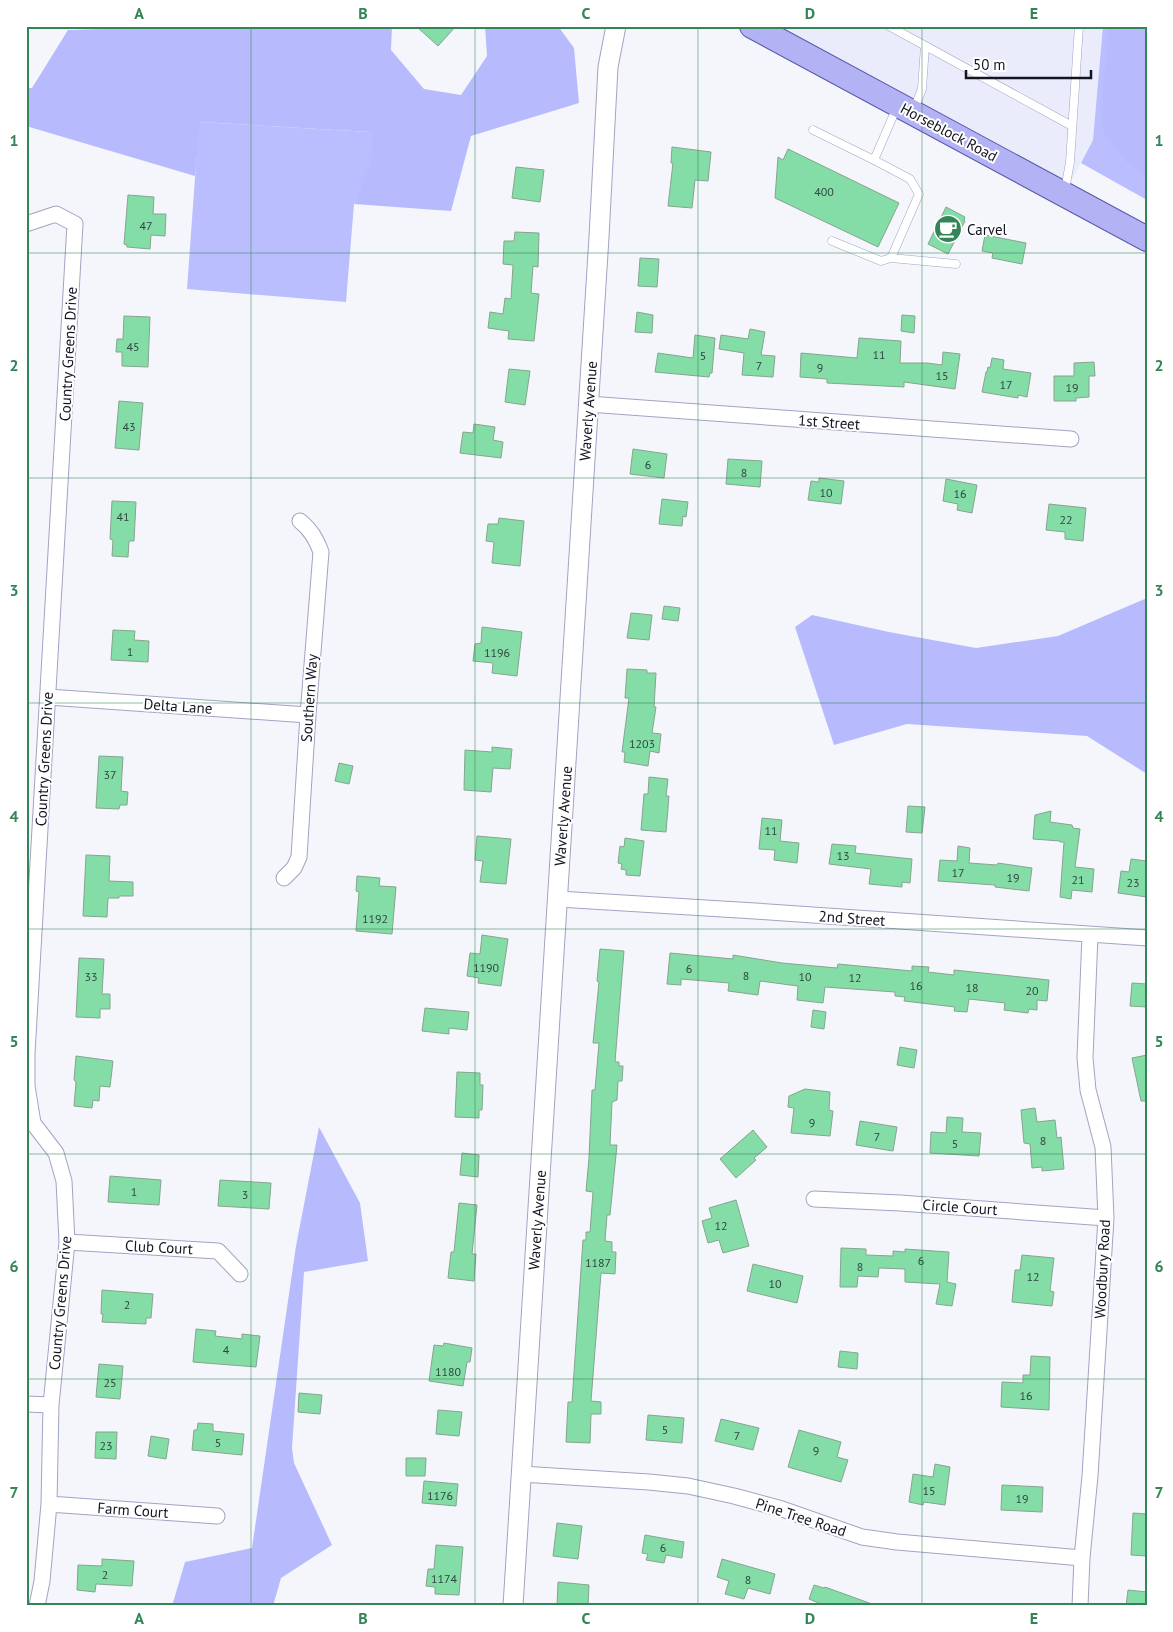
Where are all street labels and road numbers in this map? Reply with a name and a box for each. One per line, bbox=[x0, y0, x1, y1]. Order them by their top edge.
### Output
street label: Horseblock Road bbox=[897, 99, 1001, 165]
street label: Country Greens Drive bbox=[55, 286, 81, 422]
street label: Waverly Avenue bbox=[575, 360, 601, 462]
street label: 1st Street bbox=[797, 410, 861, 434]
street label: Southern Way bbox=[296, 653, 322, 743]
street label: Country Greens Drive bbox=[31, 691, 57, 827]
street label: Delta Lane bbox=[143, 694, 213, 718]
street label: Waverly Avenue bbox=[550, 765, 576, 867]
street label: 2nd Street bbox=[818, 906, 886, 930]
street label: Waverly Avenue bbox=[524, 1169, 550, 1271]
street label: Circle Court bbox=[922, 1195, 998, 1219]
street label: Woodbury Road bbox=[1090, 1219, 1114, 1319]
street label: Country Greens Drive bbox=[45, 1235, 75, 1371]
street label: Club Court bbox=[125, 1236, 193, 1258]
street label: Pine Tree Road bbox=[753, 1493, 849, 1541]
street label: Farm Court bbox=[97, 1498, 169, 1522]

